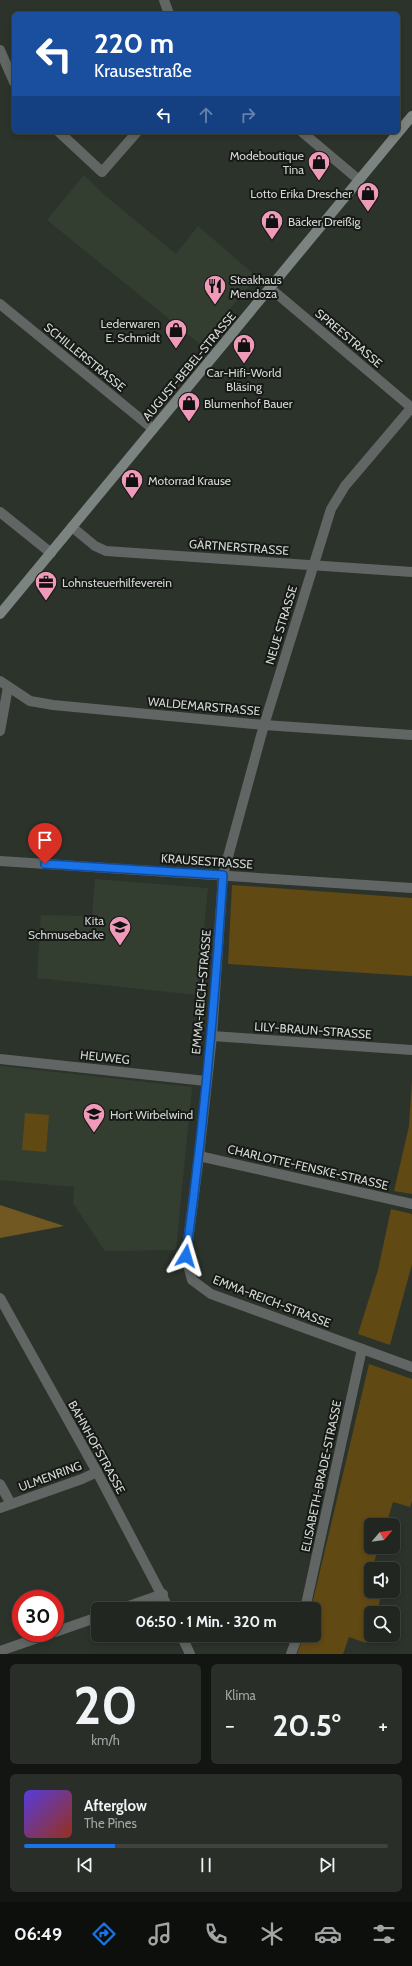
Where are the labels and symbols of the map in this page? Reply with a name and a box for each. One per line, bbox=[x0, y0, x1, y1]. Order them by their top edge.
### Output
place label: Modeboutique Tina bbox=[230, 148, 304, 177]
shop icon: Modeboutique Tina bbox=[306, 149, 332, 182]
shop icon: Lotto Erika Drescher bbox=[355, 180, 381, 213]
place label: Lotto Erika Drescher bbox=[250, 186, 352, 201]
shop icon: Bäcker Dreißig bbox=[259, 208, 285, 241]
place label: Bäcker Dreißig bbox=[288, 214, 362, 229]
place label: Steakhaus Mendoza bbox=[230, 272, 282, 301]
restaurant icon: Steakhaus Mendoza bbox=[202, 273, 228, 306]
street label: SPREESTRASSE bbox=[312, 306, 386, 371]
street label: AUGUST-BEBEL-STRASSE bbox=[139, 308, 239, 423]
place label: Lederwaren E. Schmidt bbox=[100, 316, 160, 345]
shop icon: Lederwaren E. Schmidt bbox=[163, 317, 189, 350]
street label: SCHILLERSTRASSE bbox=[41, 320, 129, 395]
shop icon: Car-Hifi-World Bläsing bbox=[231, 332, 257, 365]
place label: Car-Hifi-World Bläsing bbox=[207, 365, 281, 394]
shop icon: Blumenhof Bauer bbox=[176, 390, 202, 423]
place label: Blumenhof Bauer bbox=[204, 396, 293, 411]
shop icon: Motorrad Krause bbox=[119, 467, 145, 500]
place label: Motorrad Krause bbox=[148, 473, 231, 488]
street label: GÄRTNERSTRASSE bbox=[189, 536, 290, 558]
office icon: Lohnsteuerhilfeverein bbox=[33, 569, 59, 602]
place label: Lohnsteuerhilfeverein bbox=[62, 575, 172, 590]
street label: NEUE STRASSE bbox=[262, 583, 300, 666]
street label: WALDEMARSTRASSE bbox=[147, 694, 261, 718]
pin bbox=[28, 823, 62, 864]
street label: KRAUSESTRASSE bbox=[160, 850, 254, 872]
place label: Kita Schmusebacke bbox=[28, 913, 104, 942]
school or university icon: Kita Schmusebacke bbox=[107, 914, 133, 947]
street label: EMMA-REICH-STRASSE bbox=[188, 929, 214, 1055]
street label: LILY-BRAUN-STRASSE bbox=[254, 1018, 373, 1042]
street label: HEUWEG bbox=[79, 1047, 131, 1067]
school or university icon: Hort Wirbelwind bbox=[81, 1101, 107, 1134]
place label: Hort Wirbelwind bbox=[110, 1107, 193, 1122]
street label: CHARLOTTE-FENSKE-STRASSE bbox=[226, 1141, 390, 1193]
position arrow bbox=[165, 1235, 207, 1277]
street label: EMMA-REICH-STRASSE bbox=[211, 1272, 333, 1331]
street label: BAHNHOFSTRASSE bbox=[65, 1398, 129, 1496]
street label: ELISABETH-BRADE-STRASSE bbox=[298, 1399, 344, 1553]
street label: ULMENRING bbox=[16, 1458, 84, 1494]
north arrow bbox=[364, 1518, 400, 1554]
speed limit sign: 30 bbox=[12, 1590, 64, 1642]

